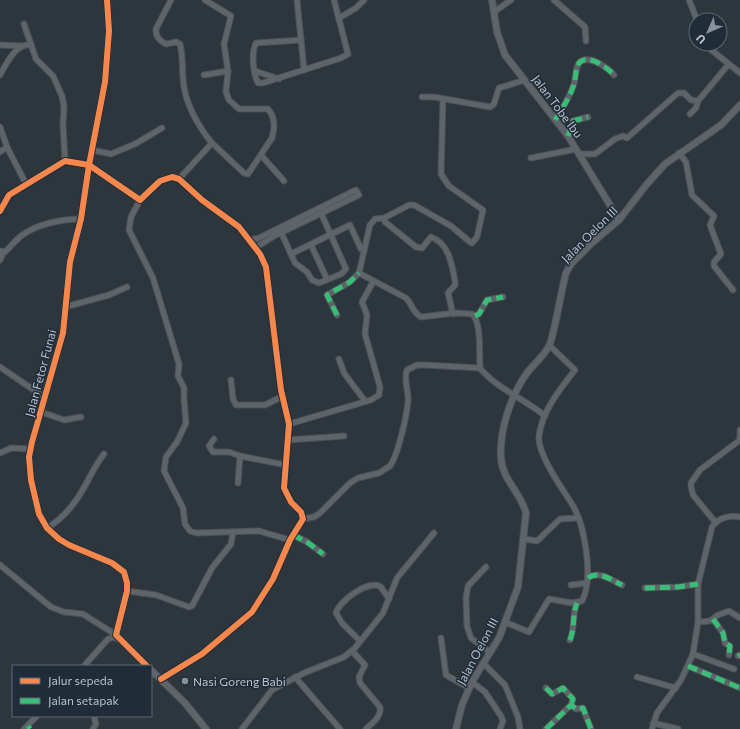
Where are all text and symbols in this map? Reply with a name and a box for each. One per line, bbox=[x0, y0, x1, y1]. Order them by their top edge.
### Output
north arrow bbox=[688, 12, 728, 52]
text: U bbox=[693, 32, 708, 47]
street label: Jalan Tobe Ibu bbox=[529, 72, 586, 141]
street label: Jalan Oelon III bbox=[558, 203, 621, 266]
street label: Jalan Fetor Funai bbox=[22, 328, 59, 418]
street label: Jalan Oelon III bbox=[453, 615, 501, 687]
legend bbox=[12, 665, 152, 717]
text: Jalur sepeda bbox=[48, 673, 113, 688]
place label: Nasi Goreng Babi bbox=[193, 674, 286, 688]
marker: Nasi Goreng Babi bbox=[180, 676, 190, 686]
text: Jalan setapak bbox=[48, 693, 120, 708]

